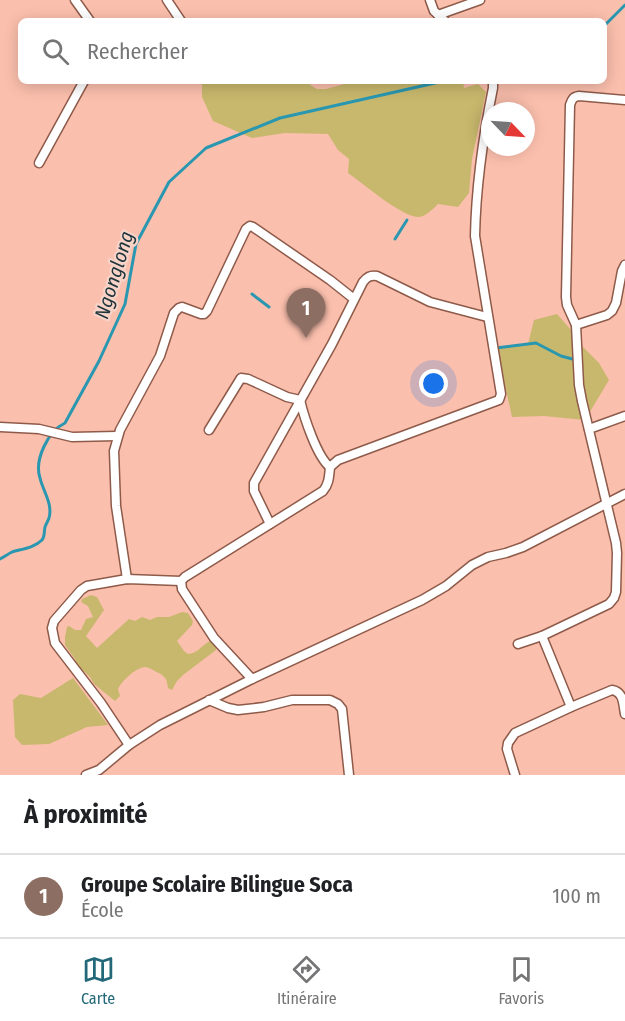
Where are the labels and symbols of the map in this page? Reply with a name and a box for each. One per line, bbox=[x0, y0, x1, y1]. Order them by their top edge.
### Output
north arrow bbox=[481, 102, 535, 156]
water label: Ngonglong bbox=[89, 228, 139, 322]
pin: 1 bbox=[286, 288, 326, 338]
your location bbox=[419, 369, 448, 398]

